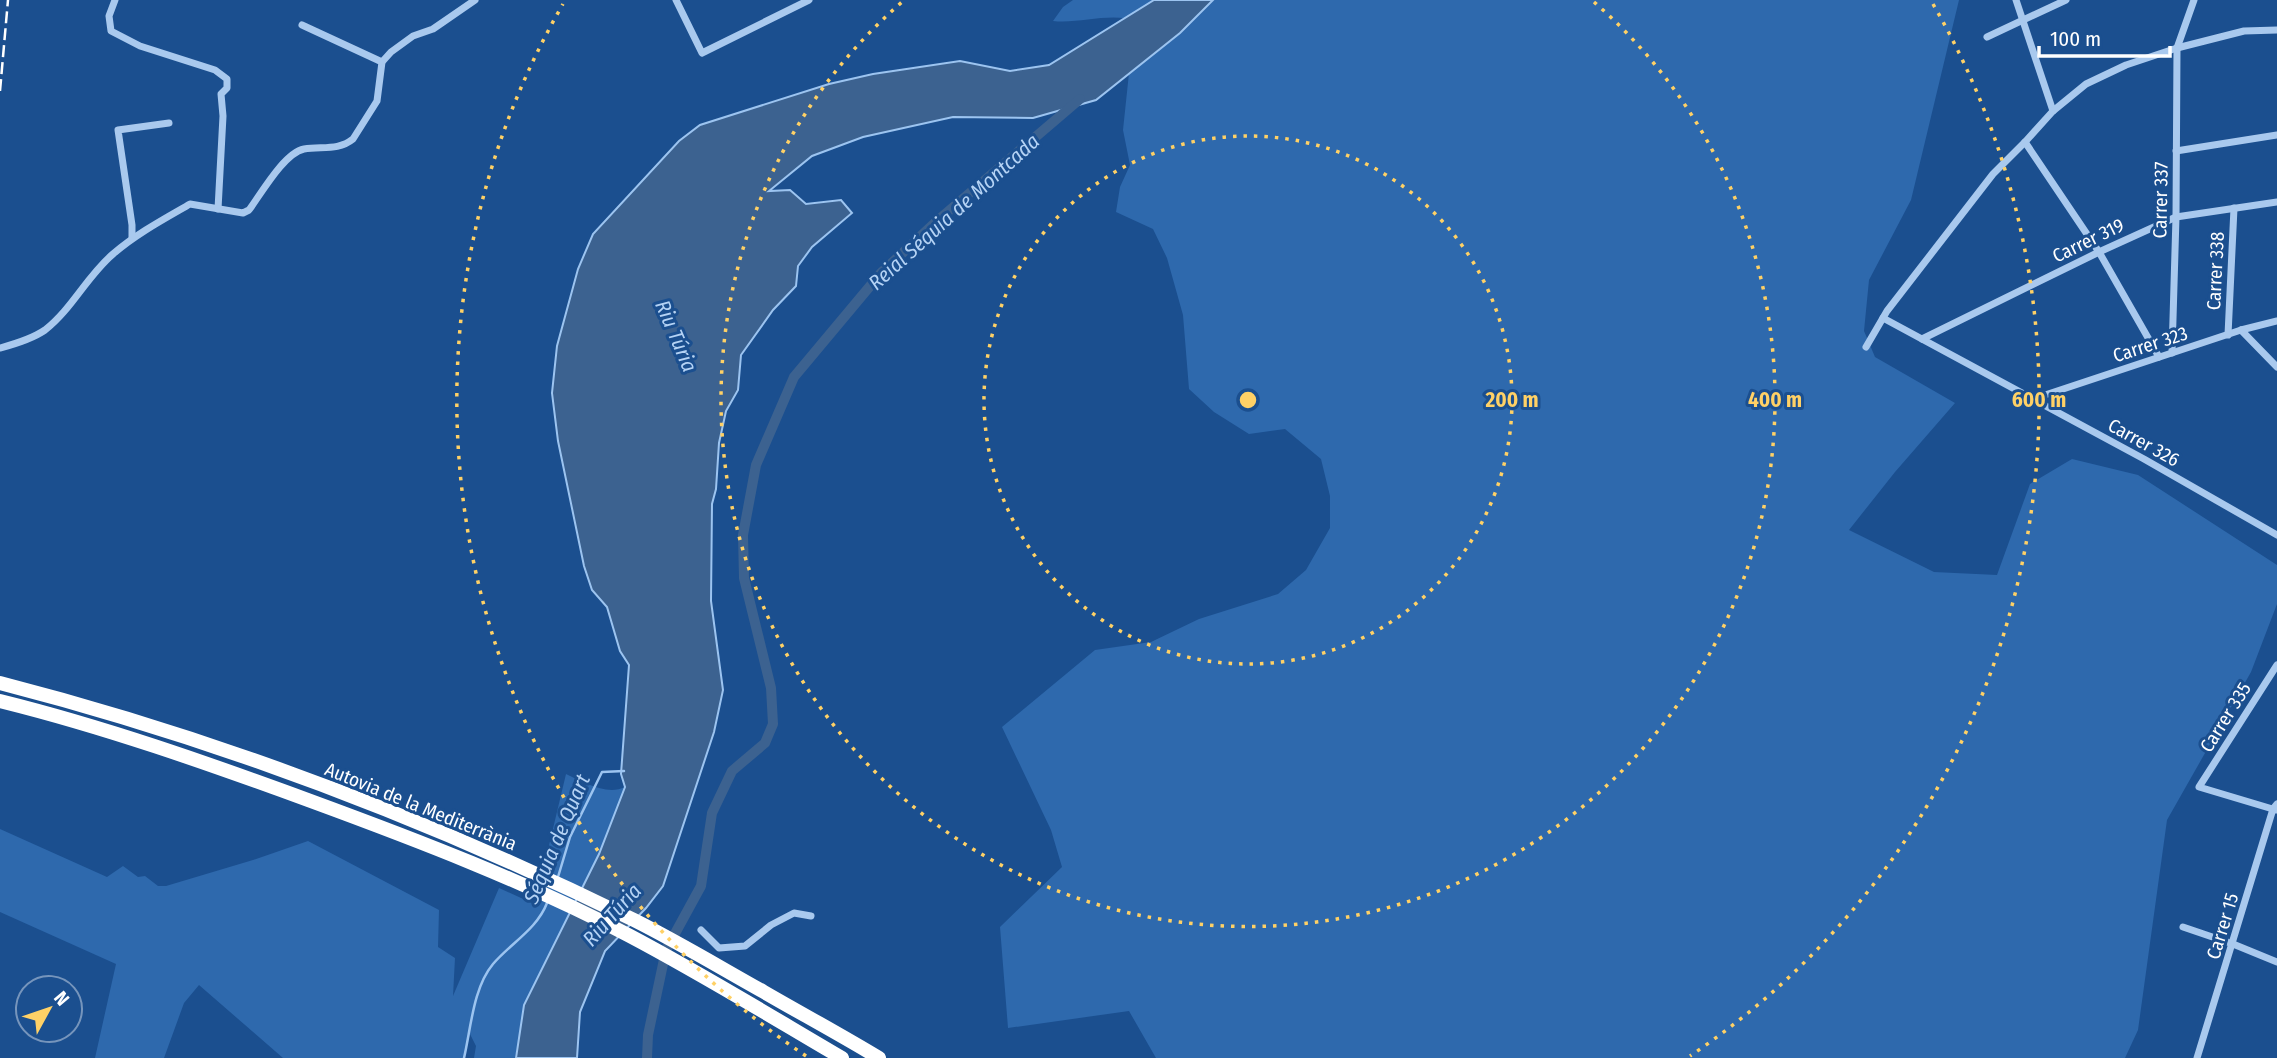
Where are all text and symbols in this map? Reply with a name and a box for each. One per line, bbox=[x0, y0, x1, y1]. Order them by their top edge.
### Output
scale bar bbox=[2039, 14, 2170, 58]
text: 100 m bbox=[2050, 26, 2101, 52]
water label: Reial Séquia de Montcada bbox=[863, 128, 1045, 296]
street label: Carrer 337 bbox=[2148, 161, 2173, 239]
street label: Carrer 319 bbox=[2049, 213, 2128, 268]
street label: Carrer 338 bbox=[2202, 231, 2229, 311]
water label: Riu Túria bbox=[649, 296, 703, 376]
street label: Carrer 323 bbox=[2110, 322, 2190, 367]
text: 200 m bbox=[1484, 387, 1539, 413]
text: 400 m bbox=[1748, 387, 1802, 413]
text: 600 m bbox=[2012, 387, 2066, 413]
centre of rings bbox=[1236, 388, 1260, 412]
street label: Carrer 326 bbox=[2104, 413, 2184, 471]
street label: Carrer 335 bbox=[2195, 678, 2256, 756]
street label: Autovia de la Mediterrània bbox=[322, 757, 520, 855]
water label: Séquia de Quart bbox=[518, 770, 596, 908]
water label: Riu Túria bbox=[577, 878, 647, 952]
street label: Carrer 15 bbox=[2202, 890, 2243, 962]
north arrow bbox=[14, 974, 84, 1044]
text: N bbox=[49, 987, 74, 1010]

